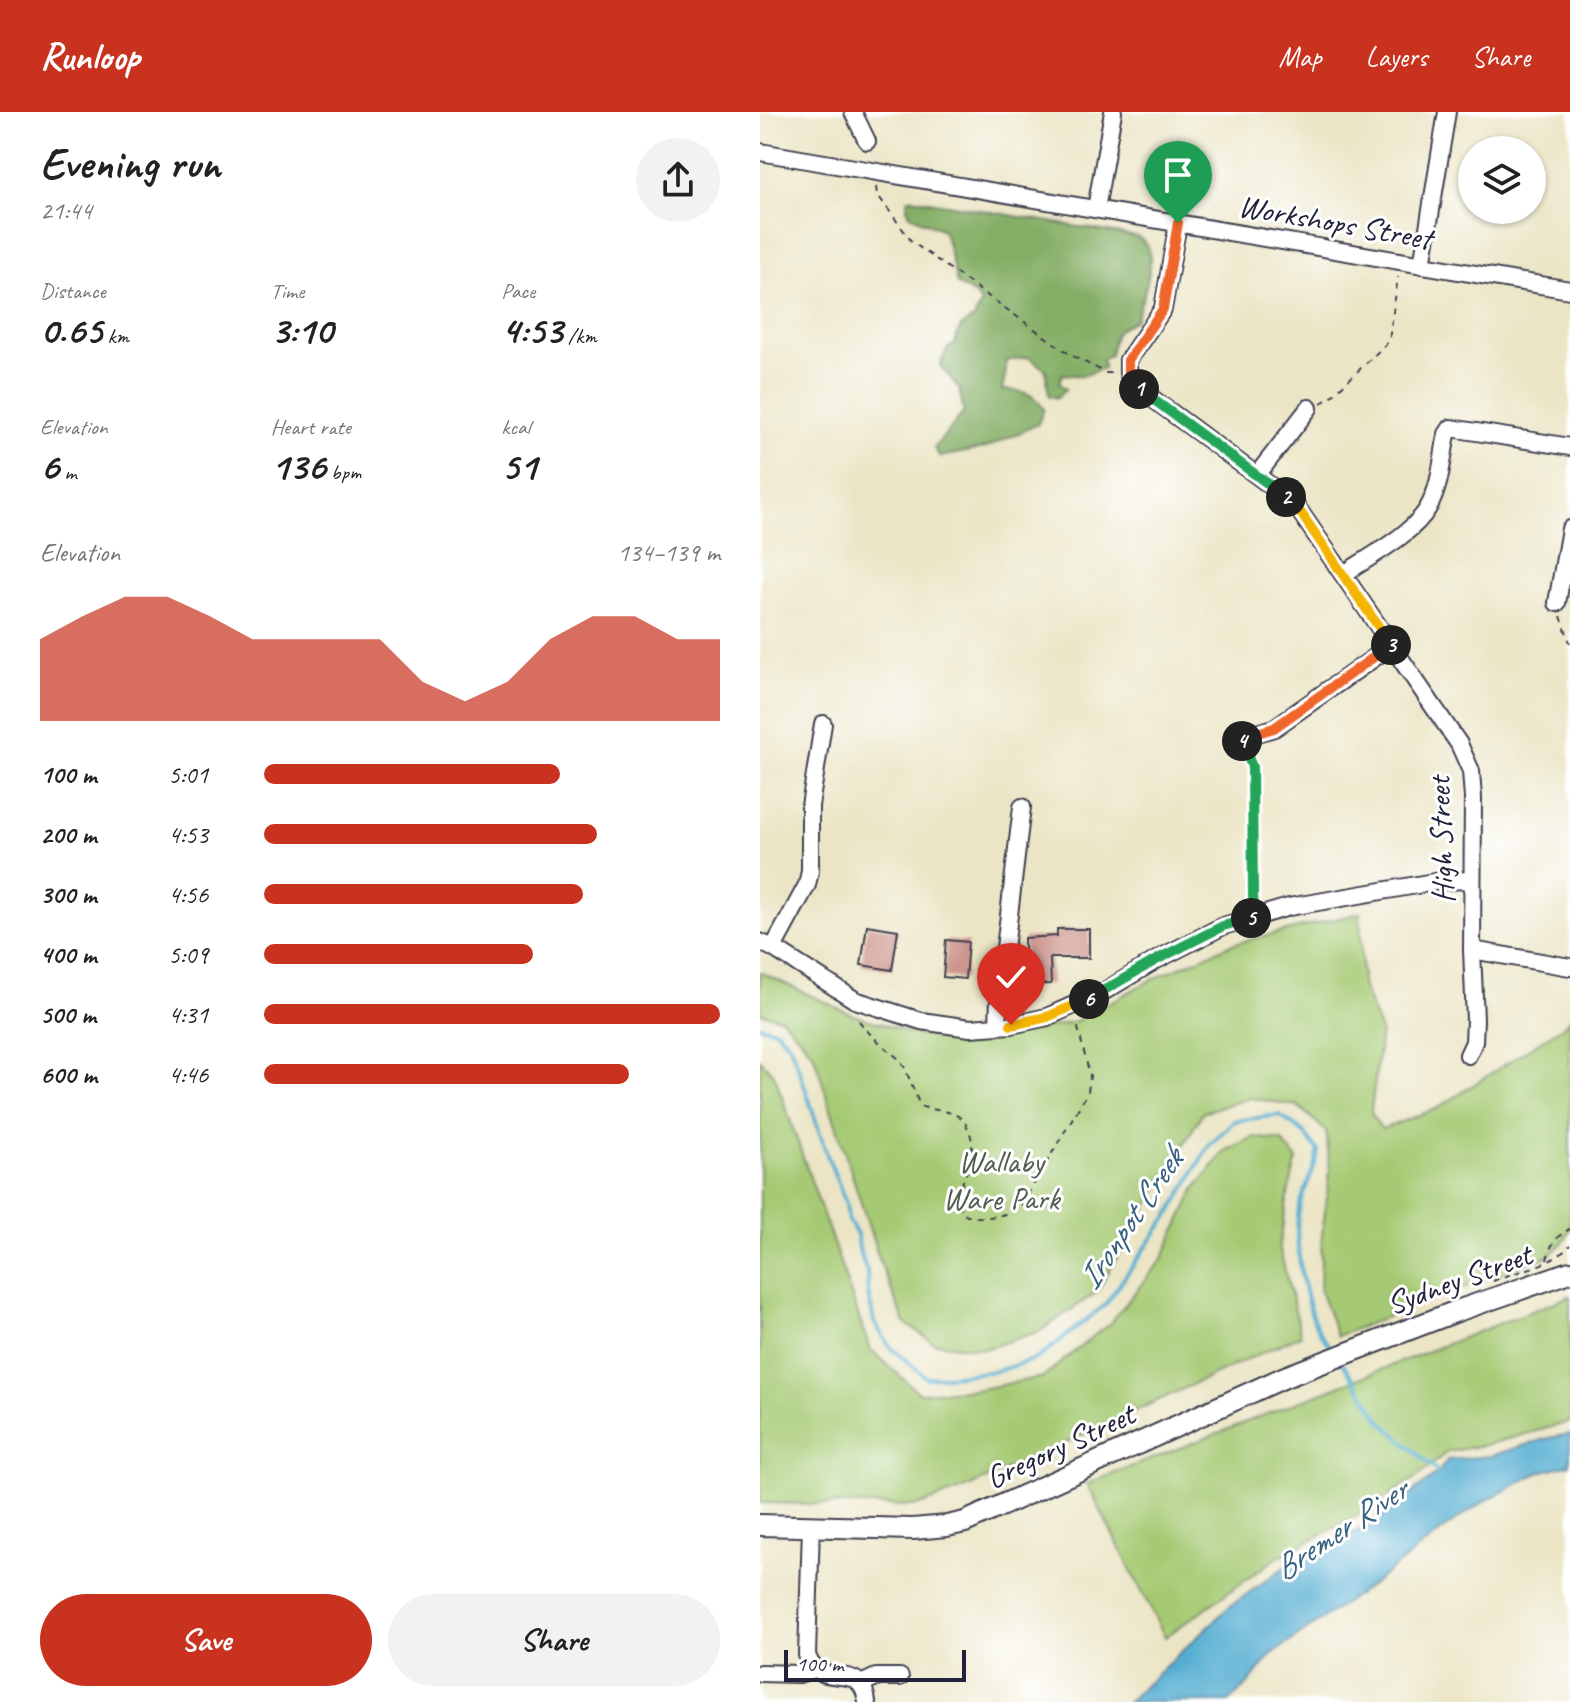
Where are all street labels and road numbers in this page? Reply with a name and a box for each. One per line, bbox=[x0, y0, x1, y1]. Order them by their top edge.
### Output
street label: Workshops Street bbox=[1235, 185, 1439, 260]
street label: High Street bbox=[1418, 772, 1464, 904]
street label: Sydney Street bbox=[1381, 1233, 1540, 1324]
street label: Gregory Street bbox=[979, 1392, 1144, 1498]

